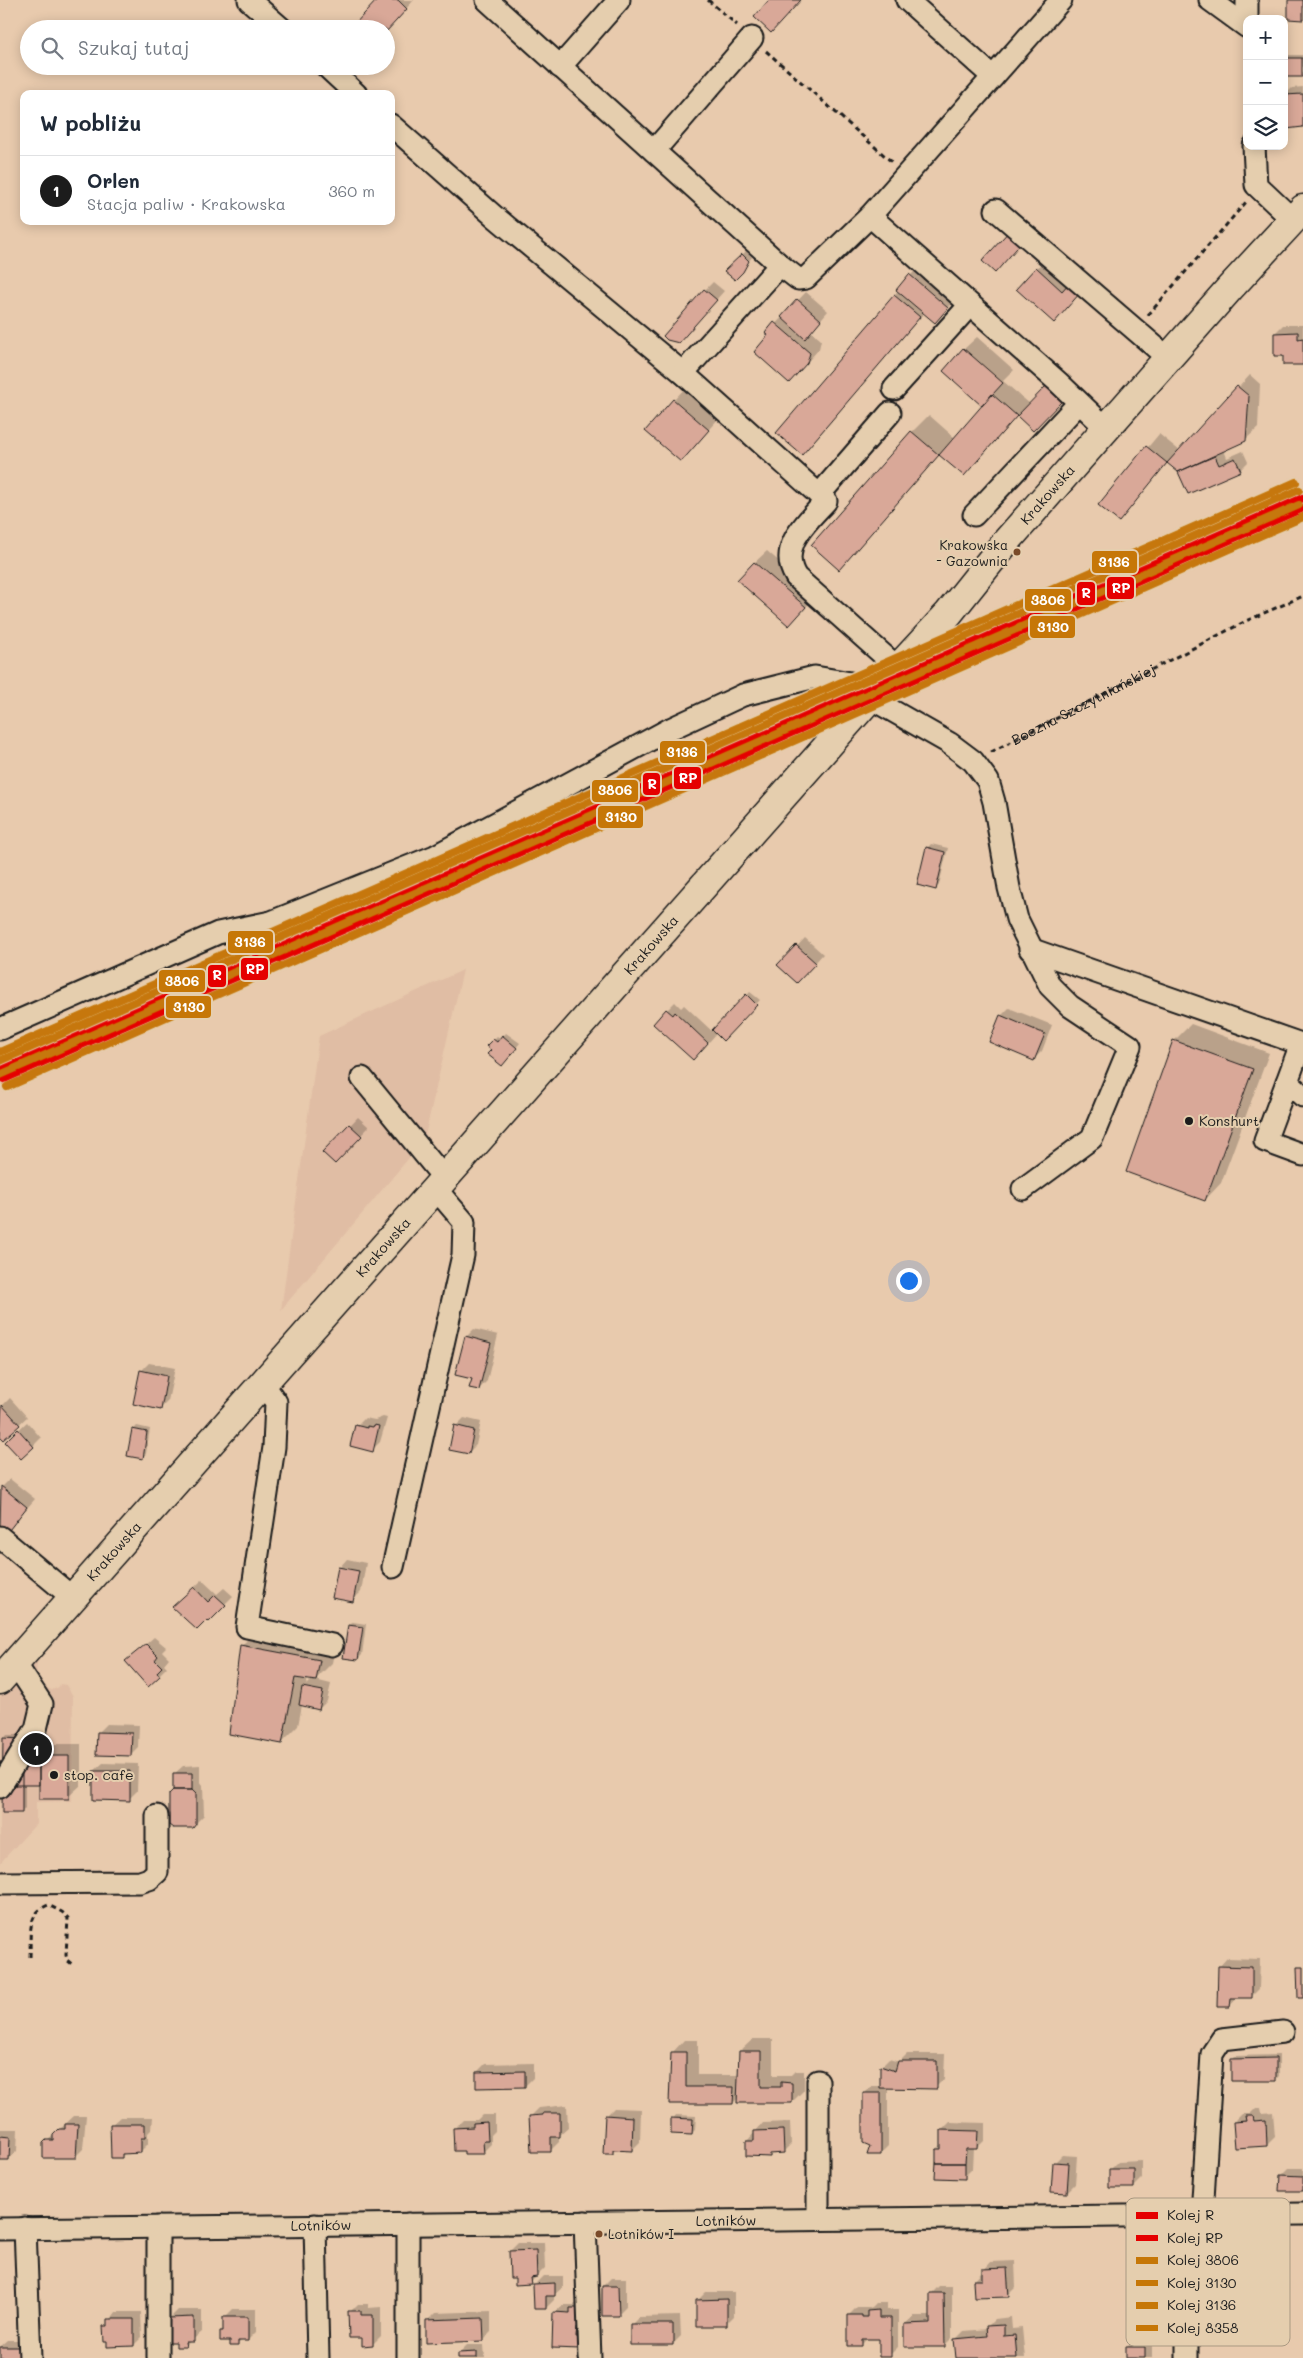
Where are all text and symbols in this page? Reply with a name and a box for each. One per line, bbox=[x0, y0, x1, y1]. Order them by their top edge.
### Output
map controls bbox=[1243, 15, 1288, 150]
button: + bbox=[1243, 15, 1288, 60]
search box bbox=[20, 20, 395, 75]
icon: search bbox=[38, 34, 66, 62]
text: Szukaj tutaj bbox=[78, 35, 189, 60]
button: − bbox=[1243, 60, 1288, 105]
button: layers bbox=[1243, 105, 1288, 150]
text: W pobliżu bbox=[40, 109, 141, 136]
text: Orlen bbox=[87, 168, 140, 193]
text: 1 bbox=[52, 180, 60, 201]
text: 360 m bbox=[328, 180, 375, 201]
text: Stacja paliw · Krakowska bbox=[87, 193, 286, 214]
street label: Krakowska bbox=[1016, 460, 1079, 528]
place label: Krakowska - Gazownia bbox=[936, 536, 1008, 569]
marker: Krakowska - Gazownia bbox=[1012, 547, 1022, 557]
line badge: 3136 bbox=[1091, 550, 1138, 574]
text: 3136 bbox=[1098, 552, 1130, 571]
line badge: RP bbox=[1106, 576, 1135, 600]
text: RP bbox=[1111, 578, 1131, 597]
line badge: R bbox=[1076, 581, 1096, 606]
text: R bbox=[1081, 583, 1091, 602]
line badge: 3806 bbox=[1024, 588, 1072, 612]
text: 3806 bbox=[1031, 590, 1065, 609]
line badge: 3130 bbox=[1029, 615, 1076, 639]
text: 3130 bbox=[1037, 617, 1069, 636]
street label: Boczna Szczytniańskiej bbox=[1008, 659, 1159, 749]
line badge: 3136 bbox=[659, 740, 706, 764]
text: 3136 bbox=[666, 742, 698, 761]
line badge: RP bbox=[673, 766, 702, 790]
text: RP bbox=[678, 768, 698, 787]
line badge: R bbox=[642, 772, 661, 796]
text: R bbox=[647, 774, 657, 793]
line badge: 3806 bbox=[591, 779, 639, 803]
text: 3806 bbox=[598, 780, 632, 799]
line badge: 3130 bbox=[597, 805, 644, 829]
text: 3130 bbox=[605, 807, 637, 826]
street label: Krakowska bbox=[619, 911, 682, 979]
line badge: 3136 bbox=[227, 930, 274, 954]
text: 3136 bbox=[234, 932, 266, 951]
line badge: RP bbox=[240, 957, 269, 981]
text: RP bbox=[245, 959, 265, 978]
line badge: R bbox=[207, 964, 227, 988]
text: R bbox=[212, 965, 222, 984]
line badge: 3806 bbox=[158, 969, 206, 993]
text: 3806 bbox=[165, 971, 199, 990]
line badge: 3130 bbox=[165, 995, 212, 1019]
text: 3130 bbox=[173, 997, 205, 1016]
place label: Konshurt bbox=[1199, 1111, 1259, 1130]
marker: Konshurt bbox=[1183, 1115, 1195, 1127]
street label: Krakowska bbox=[351, 1213, 415, 1281]
your location bbox=[896, 1268, 922, 1294]
street label: Krakowska bbox=[82, 1517, 145, 1585]
pin: 1 bbox=[20, 1730, 52, 1768]
place label: stop. cafe bbox=[64, 1765, 134, 1784]
marker: stop. cafe bbox=[48, 1769, 60, 1781]
legend bbox=[1126, 2198, 1290, 2346]
text: Kolej R bbox=[1167, 2205, 1214, 2224]
street label: Lotników bbox=[696, 2210, 756, 2230]
street label: Lotników bbox=[291, 2215, 351, 2235]
place label: Lotników I bbox=[608, 2225, 674, 2242]
text: Kolej RP bbox=[1167, 2228, 1223, 2247]
marker: Lotników I bbox=[594, 2229, 604, 2239]
text: Kolej 3806 bbox=[1167, 2250, 1239, 2269]
text: Kolej 3130 bbox=[1167, 2273, 1237, 2292]
text: Kolej 3136 bbox=[1167, 2295, 1236, 2314]
text: Kolej 8358 bbox=[1167, 2318, 1238, 2337]

